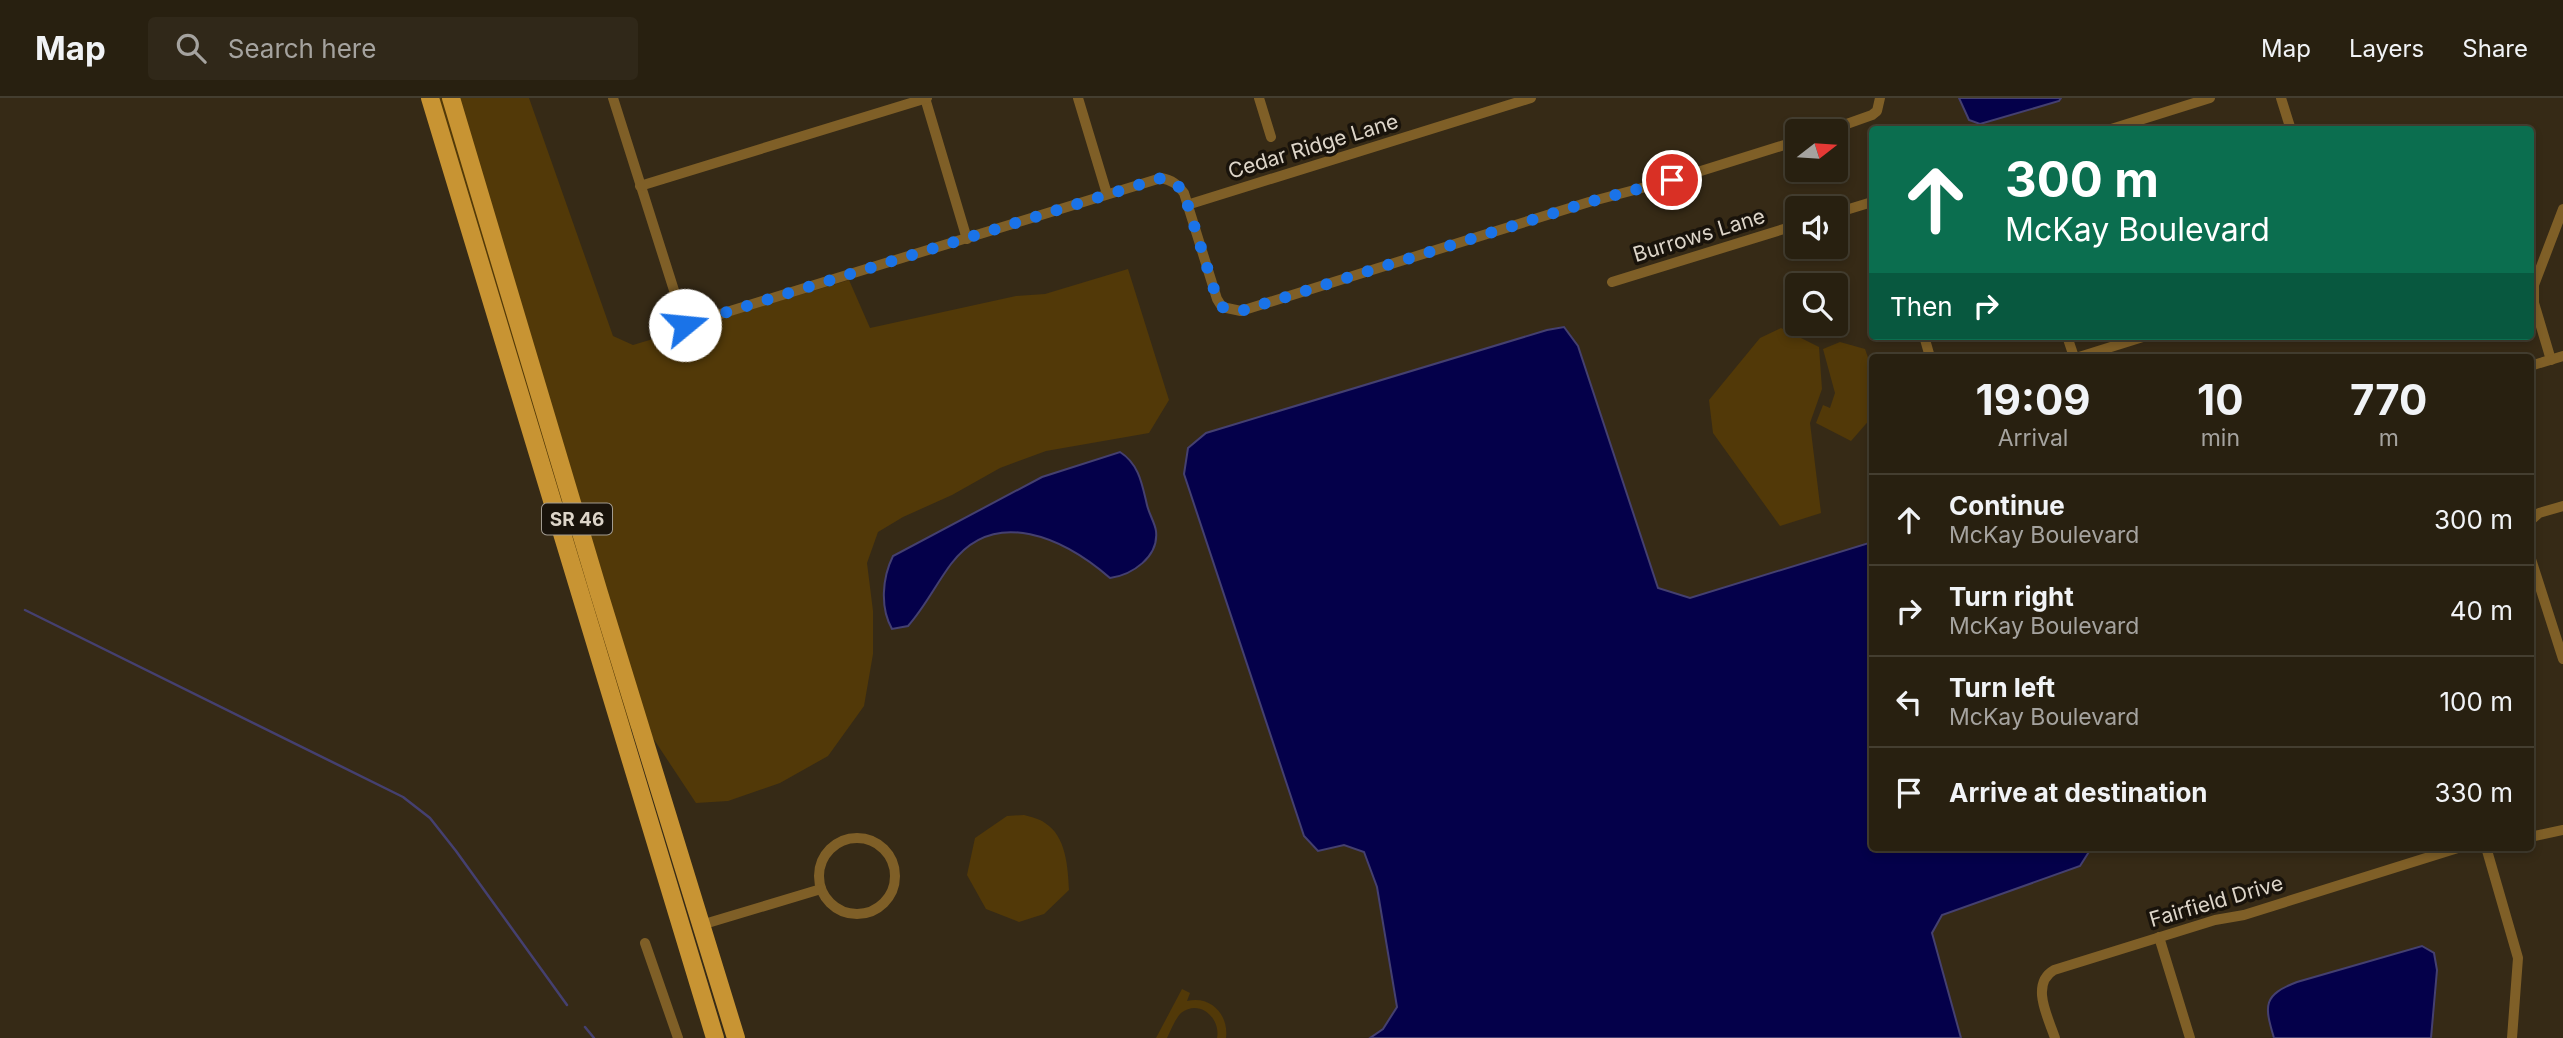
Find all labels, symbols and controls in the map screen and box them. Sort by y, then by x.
search box [148,17,638,80]
text: Map [35,28,106,68]
icon: search [172,29,210,67]
text: Search here [228,33,376,64]
text: Map [2261,34,2311,63]
text: Layers [2349,34,2424,63]
text: Share [2462,34,2528,63]
street label: Cedar Ridge Lane [1225,108,1401,184]
north arrow [1785,119,1848,182]
map controls [1785,119,1848,336]
pin [1642,150,1702,210]
text: 300 m [2005,150,2159,209]
icon: ahead [1890,154,1981,245]
icon: arrive [1653,161,1691,199]
button: sound [1785,196,1848,259]
street label: Burrows Lane [1630,203,1768,267]
text: McKay Boulevard [2005,210,2270,249]
button: search [1785,273,1848,336]
icon: right [1967,287,2005,325]
position arrow [648,288,722,362]
text: Then [1890,291,1953,322]
text: 19:09 [1976,374,2091,425]
text: 10 [2197,374,2244,425]
text: 770 [2350,374,2427,425]
text: Arrival [1998,424,2068,452]
text: min [2201,424,2240,452]
text: m [2379,424,2399,452]
text: Continue [1949,490,2065,521]
icon: ahead [1890,501,1928,539]
road number: SR 46 [542,504,612,534]
text: 300 m [2434,504,2513,535]
text: McKay Boulevard [1949,521,2139,549]
text: Turn right [1949,581,2074,612]
icon: right [1890,592,1928,630]
text: 40 m [2450,595,2513,626]
text: McKay Boulevard [1949,612,2139,640]
text: Turn left [1949,672,2055,703]
icon: left [1890,683,1928,721]
text: 100 m [2440,686,2513,717]
text: McKay Boulevard [1949,703,2139,731]
icon: arrive [1890,774,1928,812]
text: Arrive at destination [1949,777,2208,808]
text: 330 m [2434,777,2513,808]
street label: Fairfield Drive [2146,870,2286,932]

